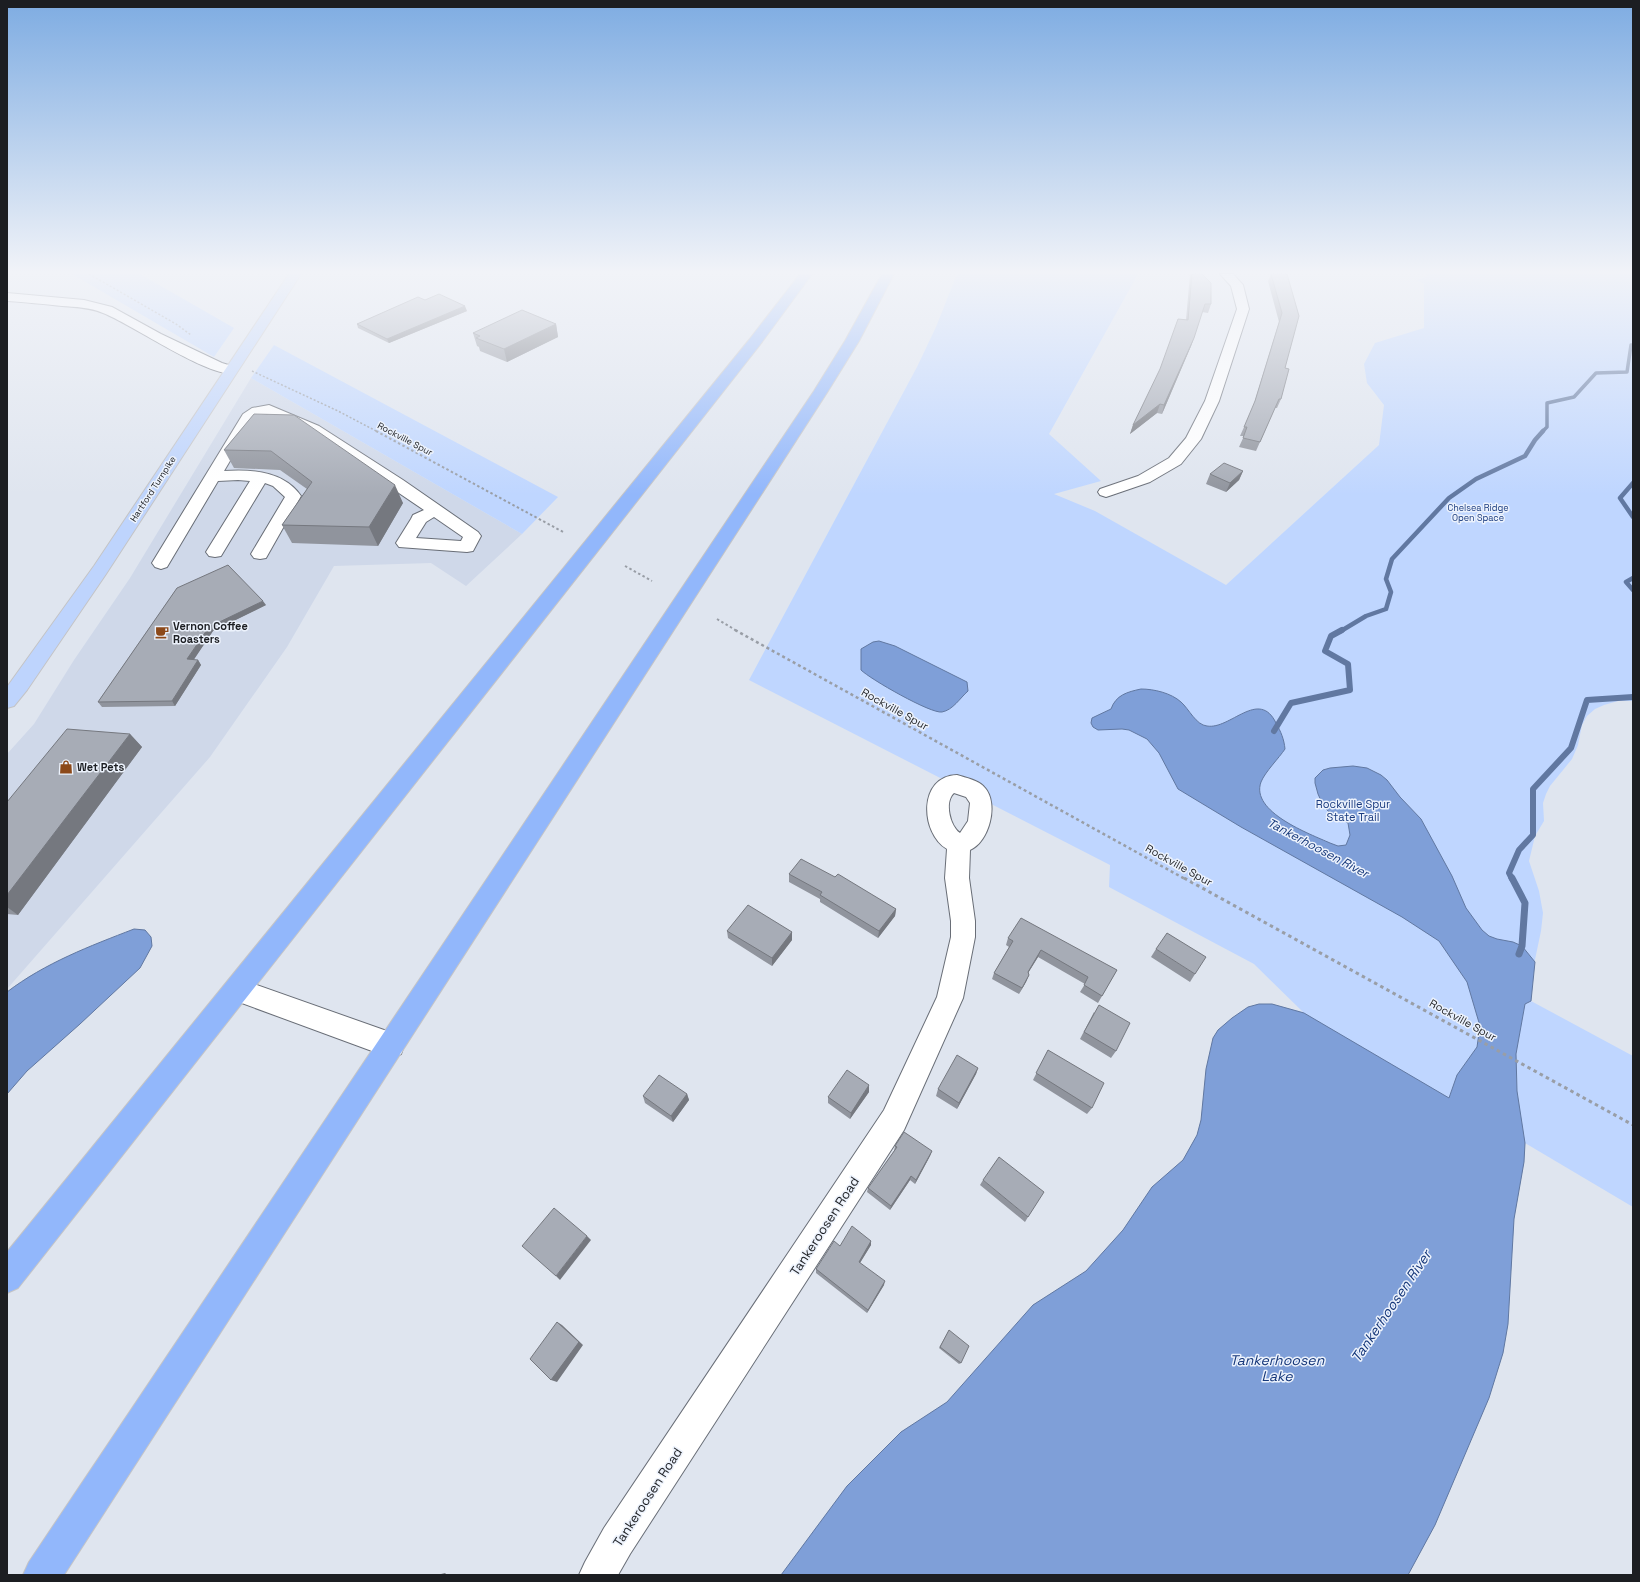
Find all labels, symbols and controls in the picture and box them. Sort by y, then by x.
street label: Rockville Spur [375,419,435,459]
street label: Hartford Turnpike [127,454,179,524]
park label: Chelsea Ridge Open Space [1447,502,1509,524]
place label: Vernon Coffee Roasters [173,619,248,646]
cafe icon: Vernon Coffee Roasters [154,624,170,640]
street label: Rockville Spur [859,685,931,733]
shop icon: Wet Pets [58,759,74,775]
place label: Wet Pets [77,760,124,774]
park label: Rockville Spur State Trail [1316,797,1390,824]
water label: Tankerhoosen River [1265,815,1373,882]
street label: Rockville Spur [1143,841,1215,889]
street label: Rockville Spur [1427,996,1499,1044]
street label: Tankeroosen Road [786,1173,863,1279]
water label: Tankerhoosen River [1347,1245,1436,1365]
water label: Tankerhoosen Lake [1230,1351,1325,1385]
street label: Tankeroosen Road [609,1444,686,1550]

